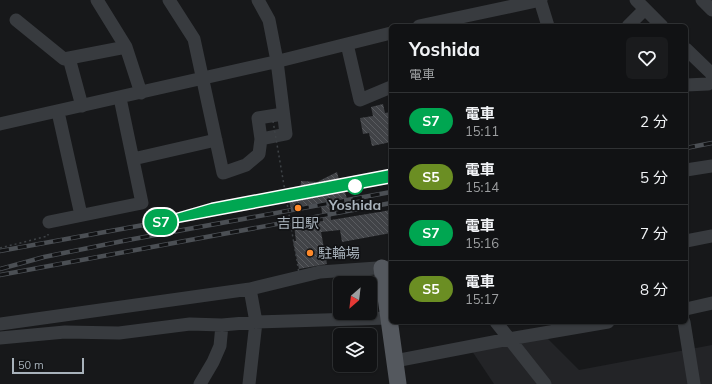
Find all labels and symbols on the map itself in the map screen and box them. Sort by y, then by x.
marker: Yoshida [346,177,364,195]
place label: Yoshida [328,196,381,214]
marker: 吉田駅 [293,203,303,213]
line badge: S7 [143,209,179,235]
place label: 吉田駅 [277,214,319,232]
place label: 駐輪場 [318,244,360,262]
marker: 駐輪場 [305,248,315,258]
north arrow [333,276,377,320]
scale bar [12,356,84,375]

